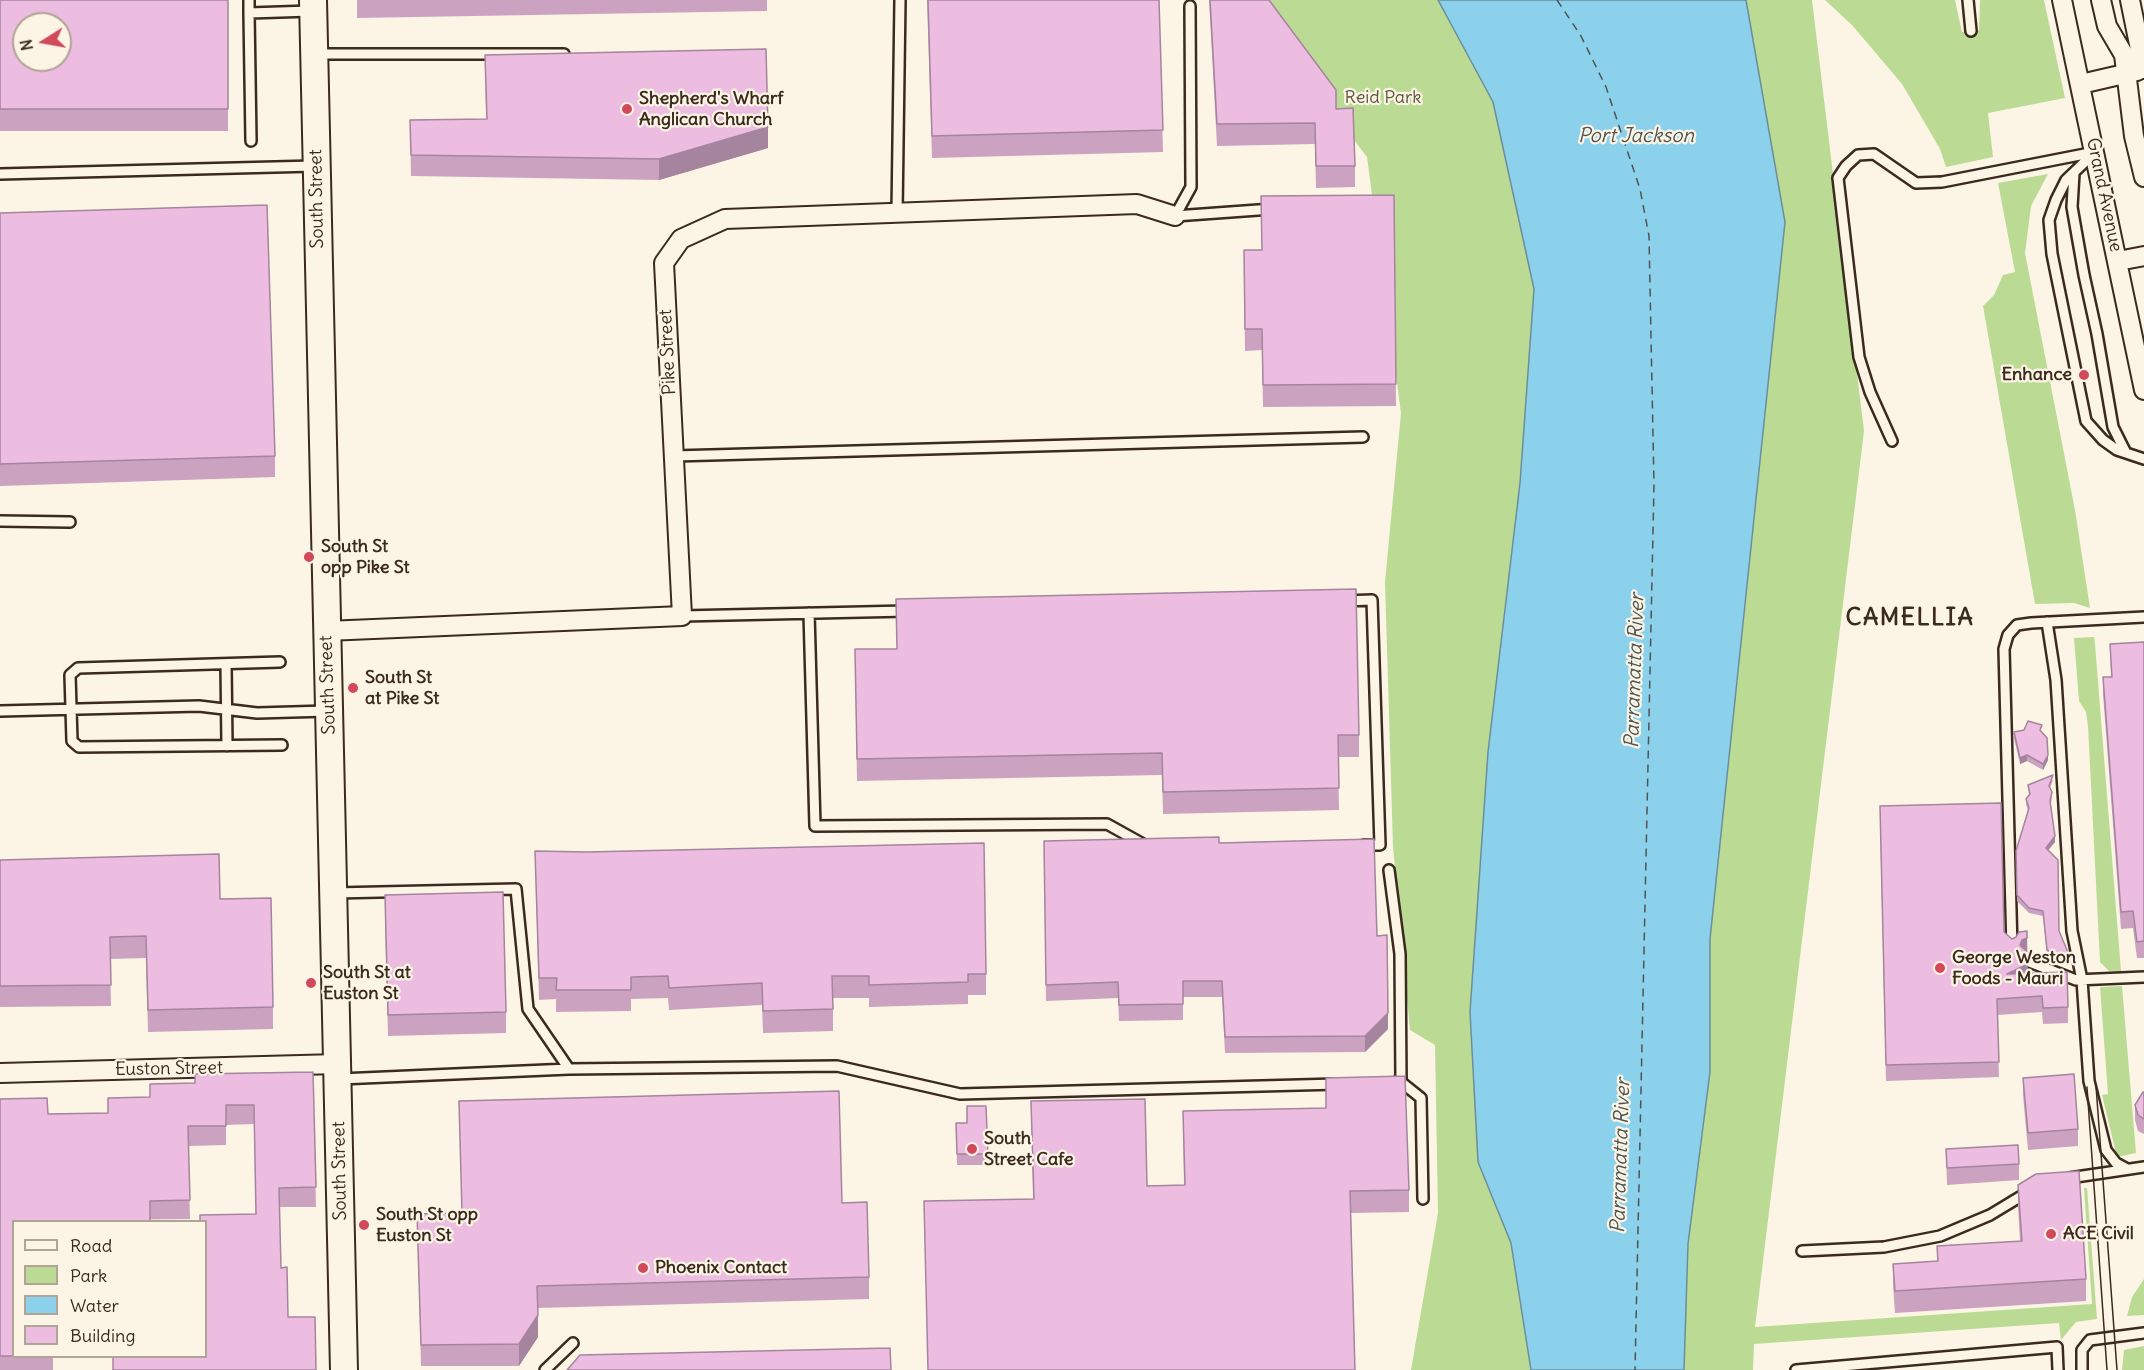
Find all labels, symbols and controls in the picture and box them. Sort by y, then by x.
north arrow [12,12,72,72]
text: N [15,38,37,52]
park label: Reid Park [1345,87,1421,109]
place label: Shepherd's Wharf Anglican Church [639,88,783,130]
marker: Shepherd's Wharf Anglican Church [620,102,634,116]
water label: Port Jackson [1578,124,1694,148]
street label: Grand Avenue [2081,136,2127,254]
street label: South Street [305,149,329,249]
street label: Pike Street [655,309,681,395]
place label: Enhance [2001,364,2072,386]
marker: Enhance [2077,368,2091,382]
place label: South St opp Pike St [321,536,410,578]
marker: South St opp Pike St [302,550,316,564]
water label: Parramatta River [1620,593,1650,749]
district label: CAMELLIA [1846,604,1974,632]
street label: South Street [315,635,341,735]
place label: South St at Pike St [365,667,439,710]
marker: South St at Pike St [346,681,360,695]
place label: George Weston Foods - Mauri [1952,947,2076,990]
marker: George Weston Foods - Mauri [1933,961,1947,975]
place label: South St at Euston St [323,962,411,1004]
marker: South St at Euston St [304,976,318,990]
street label: Euston Street [115,1057,223,1081]
water label: Parramatta River [1606,1078,1636,1234]
street label: South Street [328,1121,352,1221]
place label: South Street Cafe [984,1128,1073,1170]
marker: South Street Cafe [965,1142,979,1156]
place label: South St opp Euston St [376,1204,478,1246]
marker: South St opp Euston St [357,1218,371,1232]
legend [12,1220,207,1358]
place label: ACE Civil [2063,1223,2134,1245]
marker: ACE Civil [2044,1227,2058,1241]
text: Road [70,1234,112,1257]
place label: Phoenix Contact [655,1257,787,1279]
marker: Phoenix Contact [636,1261,650,1275]
text: Park [70,1264,107,1287]
text: Water [70,1294,119,1317]
text: Building [70,1324,135,1347]

